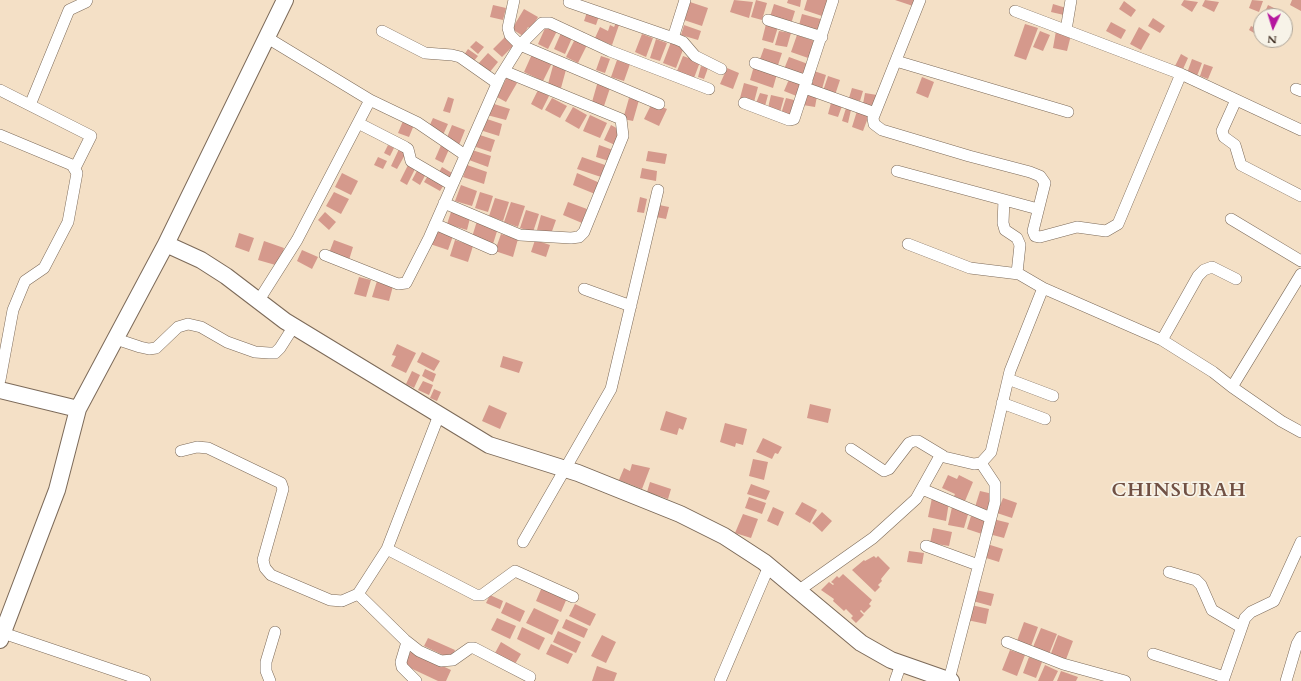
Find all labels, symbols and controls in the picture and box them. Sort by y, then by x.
north arrow [1253,8,1293,48]
text: N [1267,32,1277,47]
district label: CHINSURAH [1112,481,1246,503]

